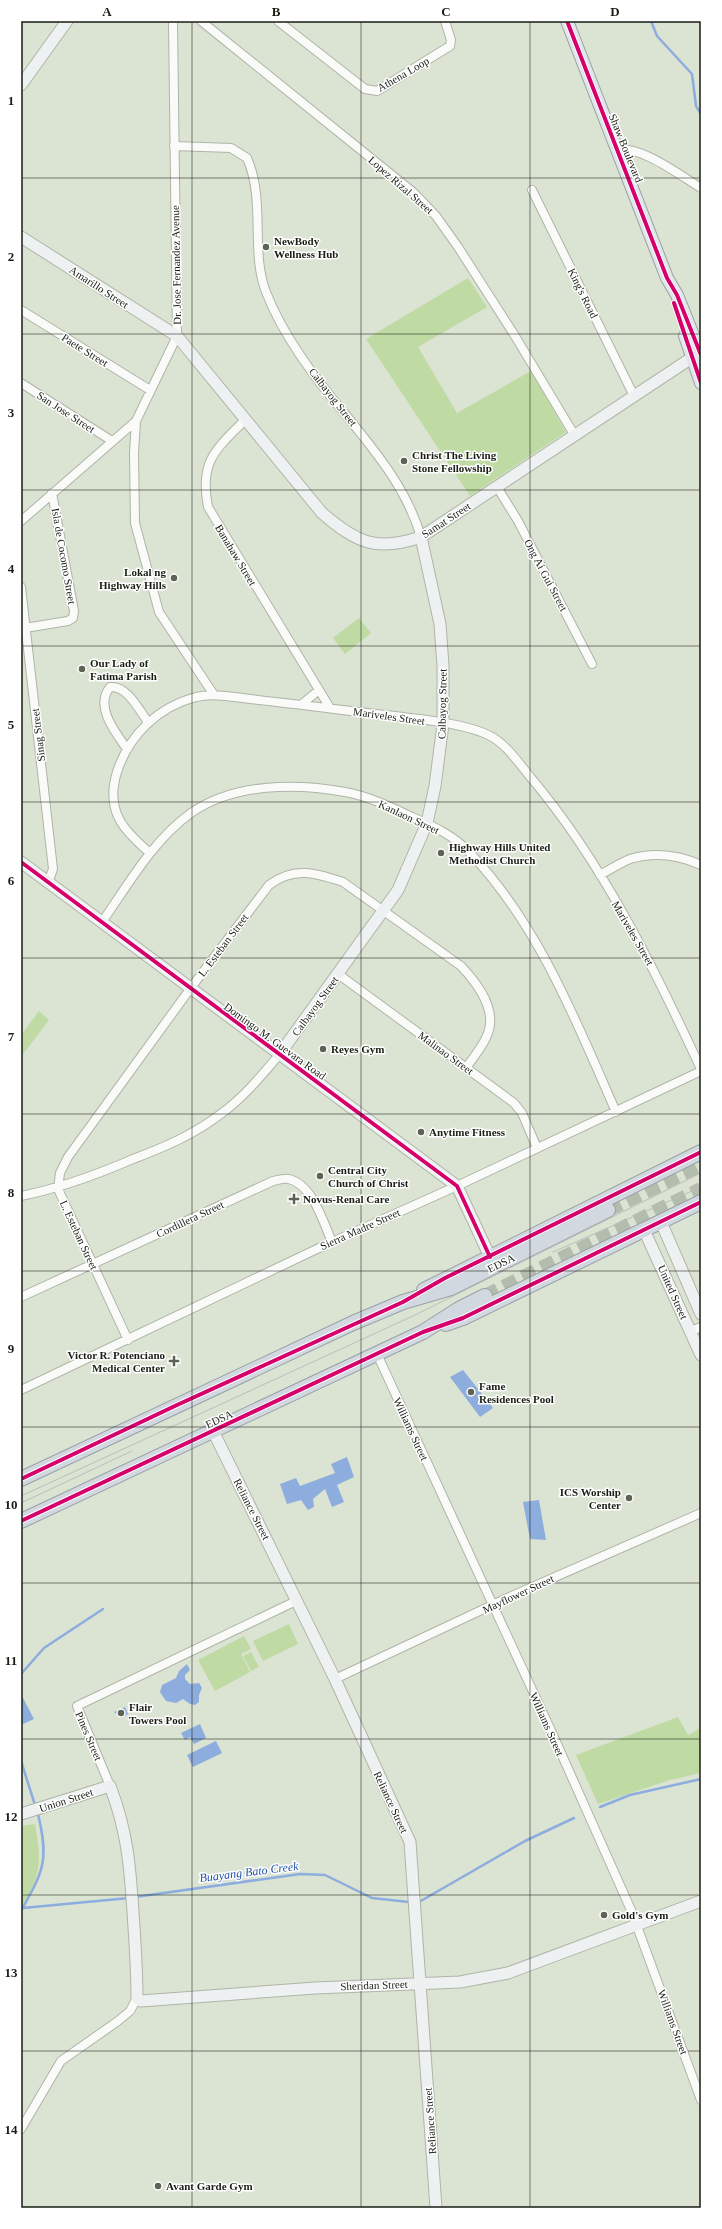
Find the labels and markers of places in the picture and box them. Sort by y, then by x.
place label: NewBody Wellness Hub [274,235,339,260]
marker: NewBody Wellness Hub [261,242,271,252]
place label: Christ The Living Stone Fellowship [412,449,497,474]
marker: Christ The Living Stone Fellowship [399,456,409,466]
place label: Lokal ng Highway Hills [99,566,167,591]
marker: Lokal ng Highway Hills [169,573,179,583]
place label: Our Lady of Fatima Parish [90,657,157,682]
marker: Our Lady of Fatima Parish [77,664,87,674]
place label: Highway Hills United Methodist Church [449,841,550,866]
marker: Highway Hills United Methodist Church [436,848,446,858]
place label: Reyes Gym [331,1043,384,1055]
marker: Reyes Gym [318,1044,328,1054]
place label: Anytime Fitness [429,1126,506,1138]
marker: Anytime Fitness [416,1127,426,1137]
place label: Central City Church of Christ [328,1164,409,1189]
marker: Central City Church of Christ [315,1171,325,1181]
marker: Novus-Renal Care [288,1193,300,1205]
place label: Novus-Renal Care [303,1193,389,1205]
place label: Victor R. Potenciano Medical Center [68,1349,166,1374]
marker: Victor R. Potenciano Medical Center [168,1355,180,1367]
place label: Fame Residences Pool [479,1380,554,1405]
marker: Fame Residences Pool [466,1387,476,1397]
place label: ICS Worship Center [560,1486,621,1511]
marker: ICS Worship Center [624,1493,634,1503]
place label: Flair Towers Pool [129,1701,186,1726]
marker: Flair Towers Pool [116,1708,126,1718]
place label: Gold's Gym [612,1909,669,1921]
marker: Gold's Gym [599,1910,609,1920]
place label: Avant Garde Gym [166,2180,253,2192]
marker: Avant Garde Gym [153,2181,163,2191]

